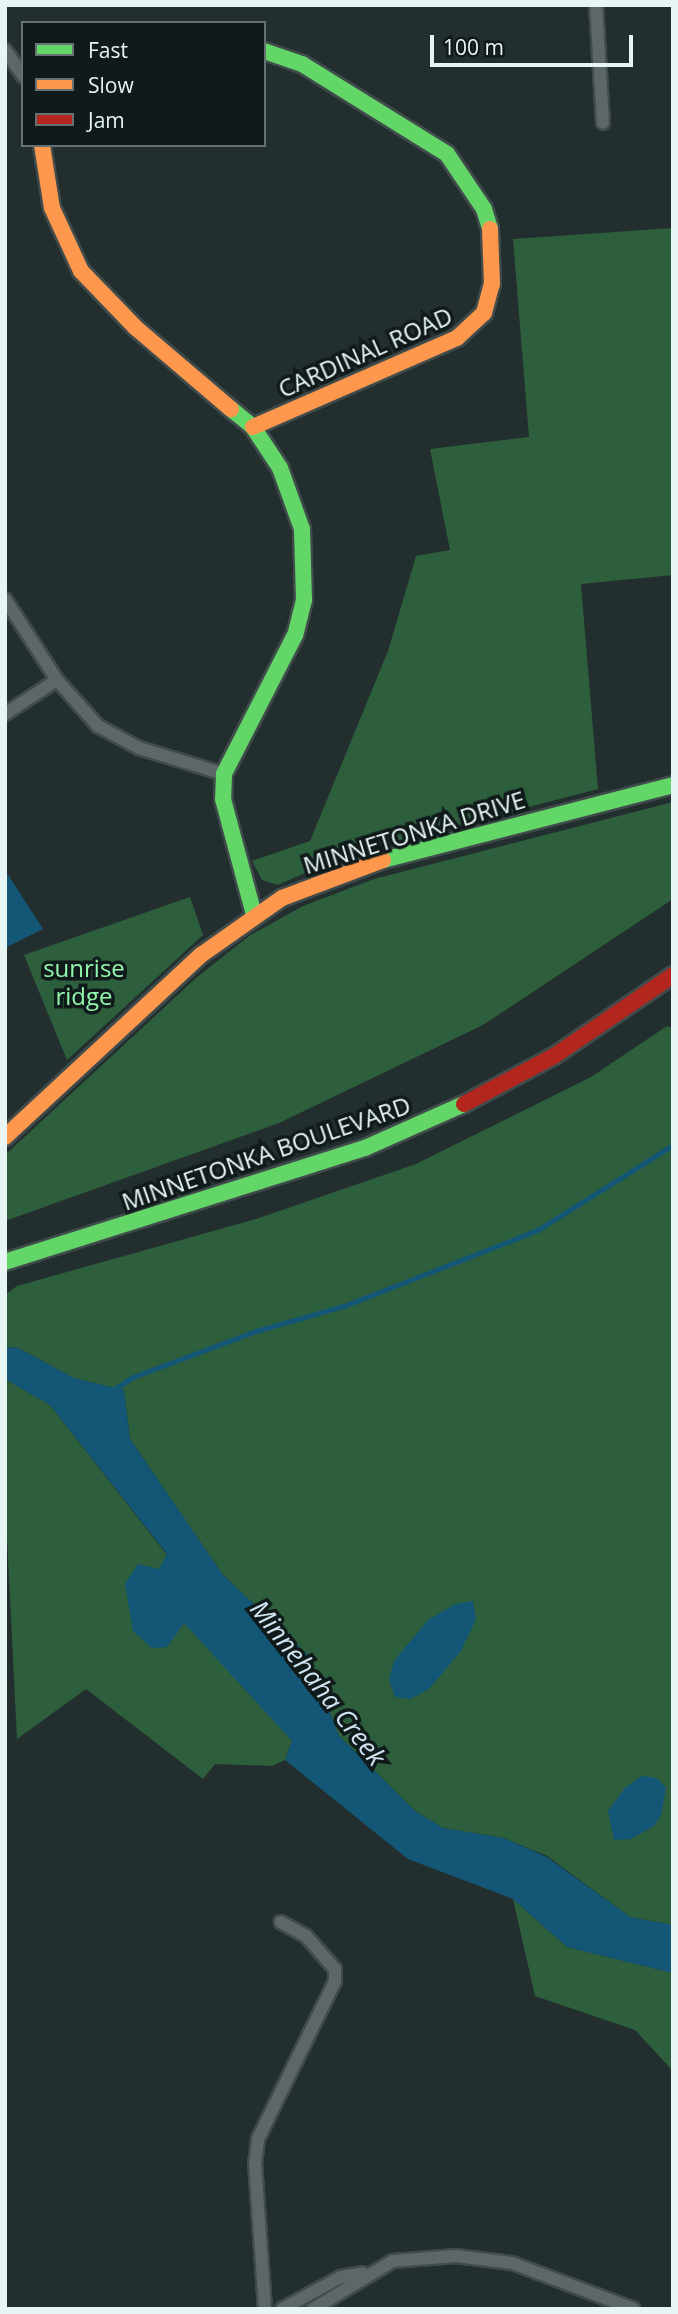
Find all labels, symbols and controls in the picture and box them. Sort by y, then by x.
legend [21,21,266,147]
scale bar [433,21,636,65]
text: 100 m [443,33,504,61]
text: Fast [88,36,128,64]
text: Slow [88,71,134,99]
text: Jam [88,106,125,134]
street label: CARDINAL ROAD [274,301,456,403]
street label: MINNETONKA DRIVE [300,785,528,879]
park label: sunrise ridge [43,954,125,1010]
street label: MINNETONKA BOULEVARD [118,1090,414,1216]
water label: Minnehaha Creek [244,1594,392,1772]

